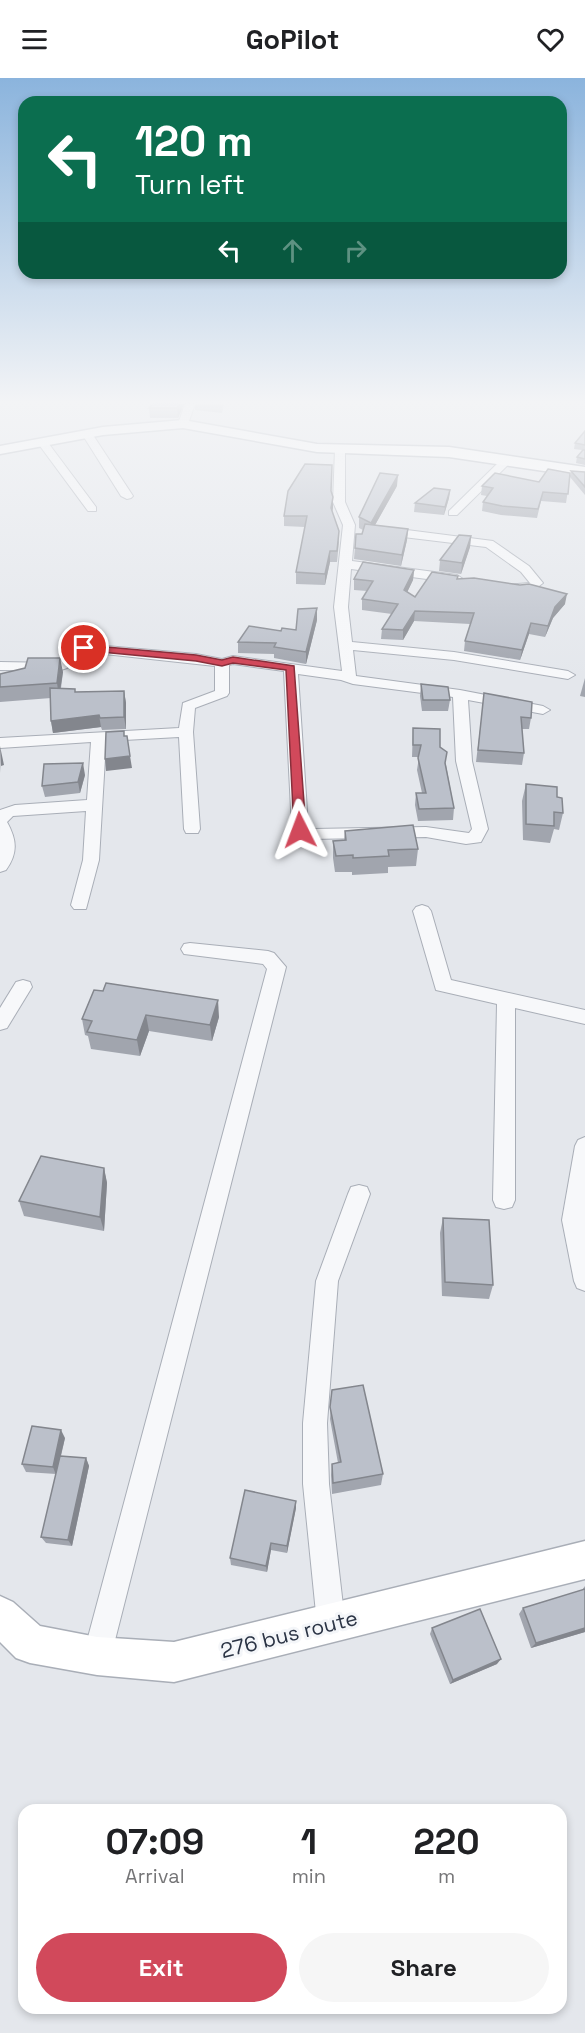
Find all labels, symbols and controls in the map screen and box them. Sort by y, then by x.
text: GoPilot [246,22,339,57]
icon: menu [18,23,51,56]
icon: heart [534,23,567,56]
text: 120 m [135,115,253,168]
icon: left [36,120,114,198]
text: Turn left [135,167,245,202]
icon: left [213,234,246,267]
icon: ahead [276,234,309,267]
icon: right [339,234,372,267]
pin [58,622,109,673]
icon: arrive [67,631,100,664]
position arrow [268,798,332,862]
street label: 276 bus route [218,1604,360,1664]
text: 07:09 [105,1819,204,1865]
text: 1 [301,1819,317,1865]
text: 220 [413,1819,480,1865]
text: Arrival [125,1863,185,1889]
text: min [292,1863,326,1889]
text: m [438,1863,455,1889]
button: Exit [36,1933,287,2002]
button: Share [299,1933,549,2002]

